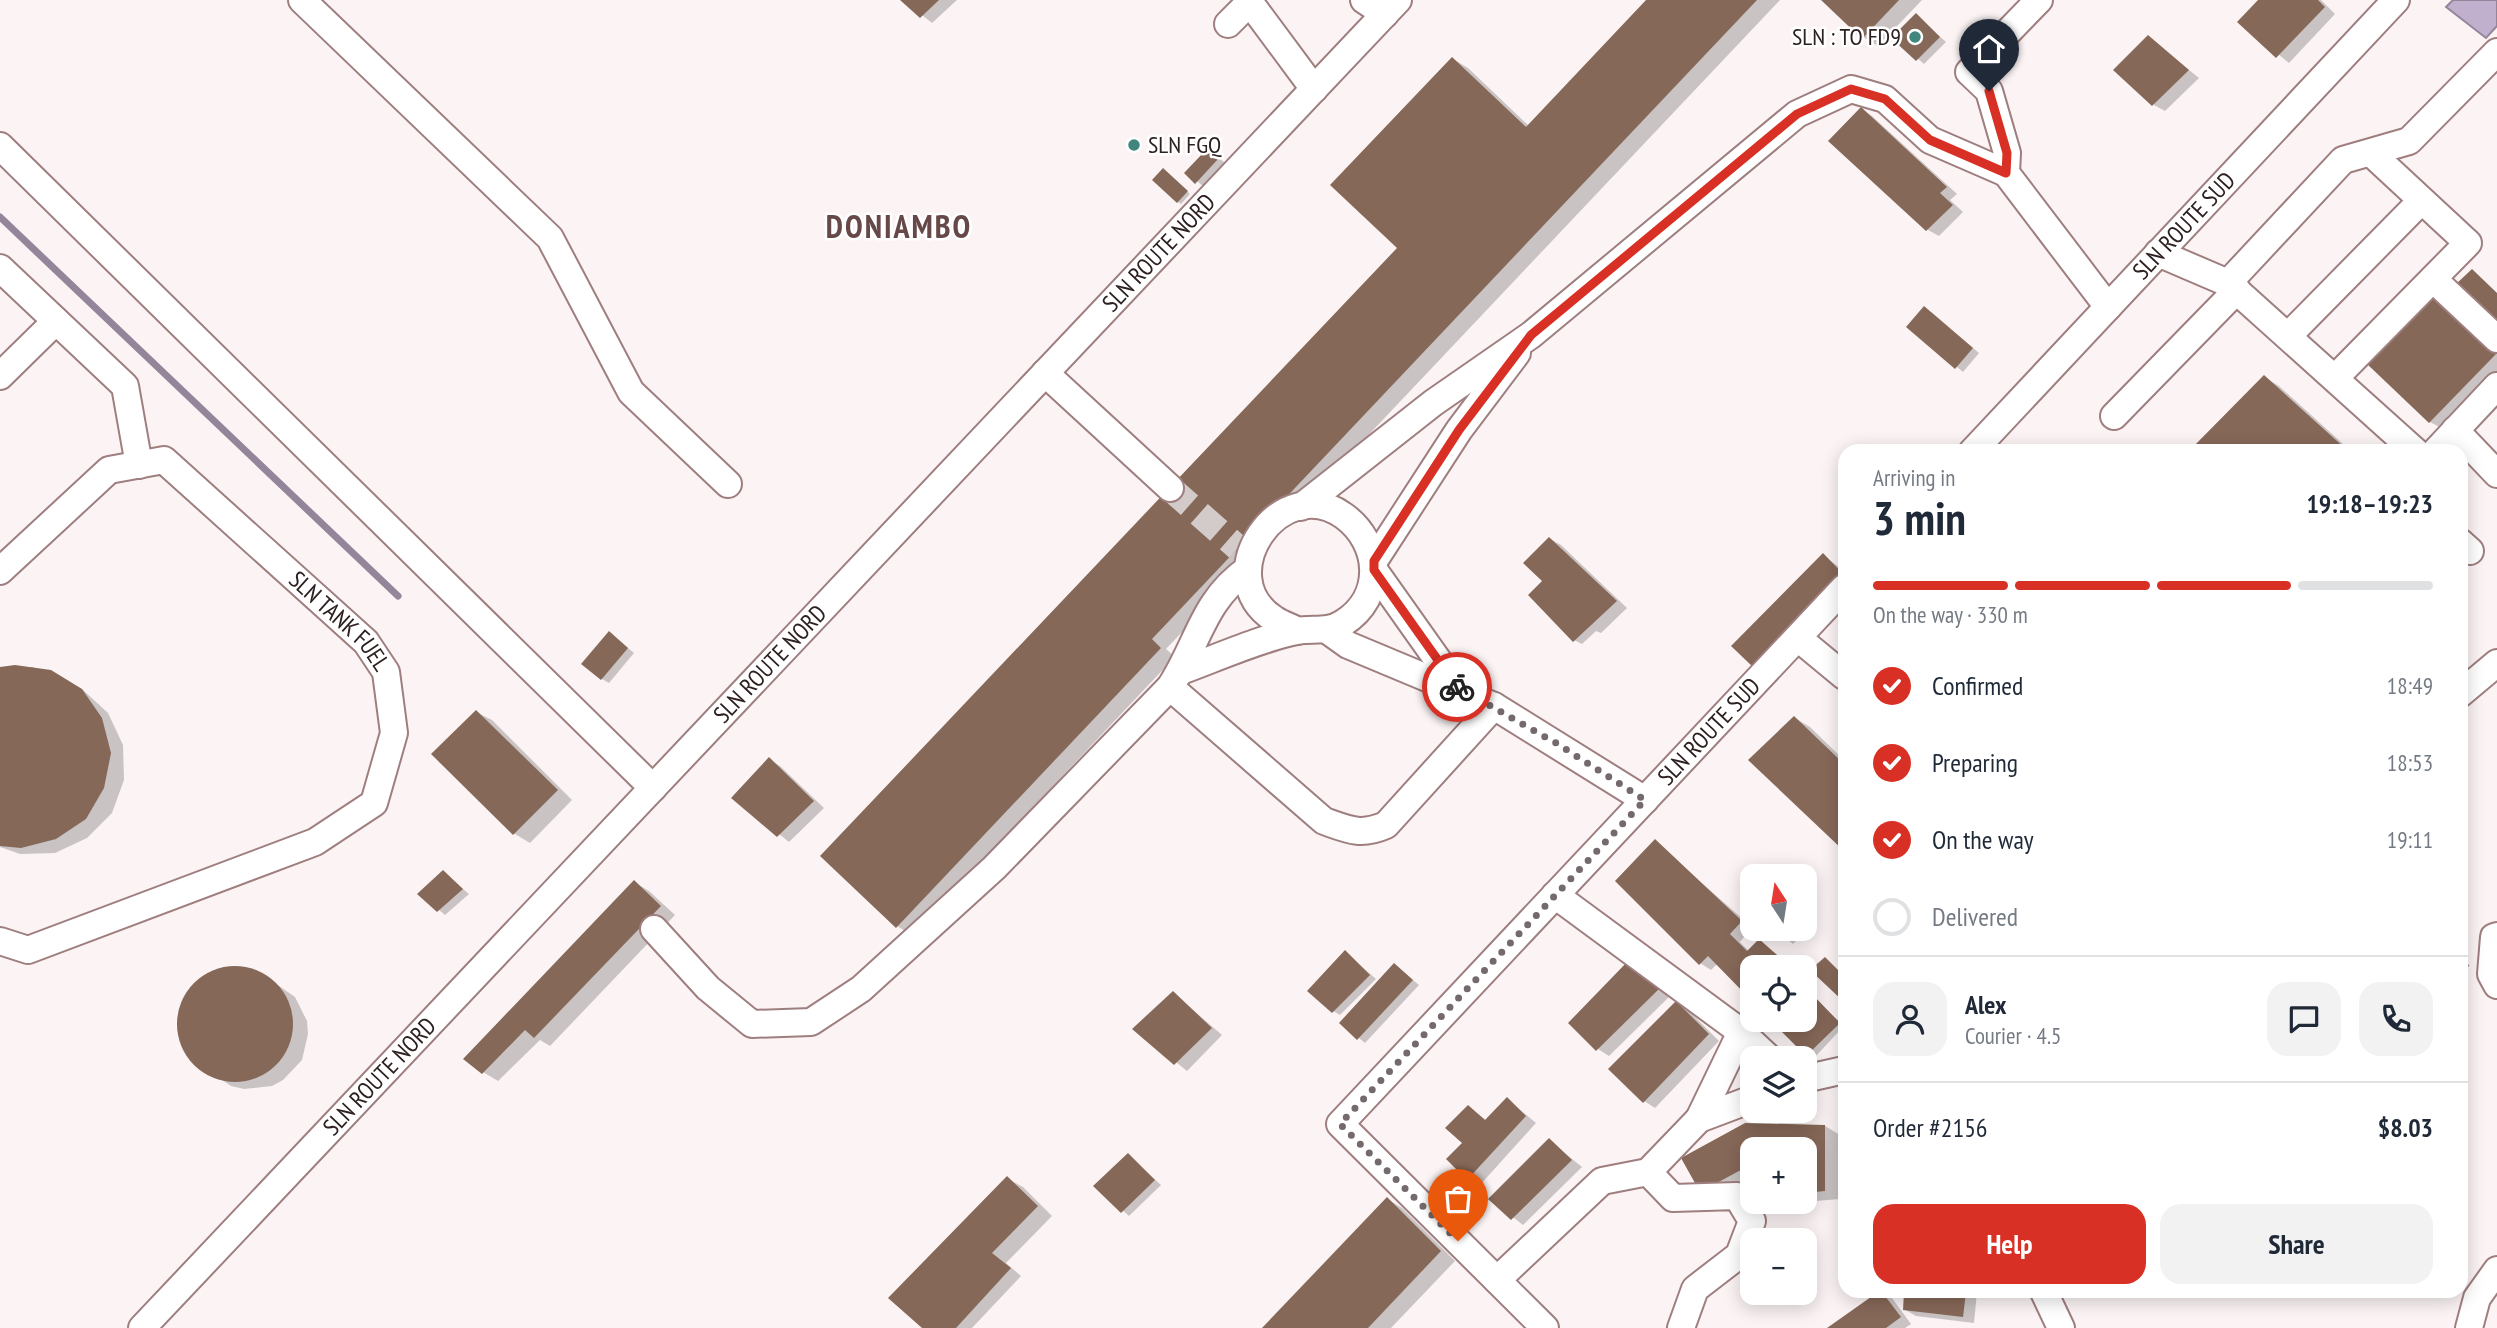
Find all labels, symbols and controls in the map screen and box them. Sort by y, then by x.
pin [1959,19,2019,91]
place label: SLN : TO FD9 [1792,21,1901,52]
marker: SLN : TO FD9 [1907,29,1923,45]
icon: home [1970,30,2008,68]
place label: SLN FGQ [1148,129,1222,160]
marker: SLN FGQ [1126,137,1142,153]
street label: SLN ROUTE SUD [2126,165,2242,286]
street label: SLN ROUTE NORD [1095,187,1222,318]
district label: DONIAMBO [826,205,972,247]
text: Arriving in [1873,463,1955,492]
text: 19:18–19:23 [2306,487,2433,520]
text: 3 min [1873,488,1966,548]
street label: SLN TANK FUEL [283,564,397,677]
street label: SLN ROUTE NORD [706,598,833,729]
text: On the way · 330 m [1873,600,2028,629]
courier [1422,652,1492,722]
icon: check [1873,667,1911,705]
icon: bike [1438,668,1476,706]
text: Confirmed [1932,669,2023,702]
street label: SLN ROUTE SUD [1651,671,1767,791]
text: 18:49 [2387,671,2433,700]
icon: check [1873,744,1911,782]
text: Preparing [1932,746,2018,779]
text: 18:53 [2387,748,2433,777]
icon: check [1873,821,1911,859]
text: On the way [1932,823,2034,856]
text: 19:11 [2387,825,2433,854]
north arrow [1740,864,1816,942]
map controls [1740,864,1817,1305]
text: Delivered [1932,900,2018,933]
button: locate [1740,955,1817,1032]
button: person [1873,982,1947,1056]
button: chat [2267,982,2341,1056]
button: phone [2359,982,2433,1056]
text: Alex [1965,988,2006,1021]
street label: SLN ROUTE NORD [316,1011,443,1142]
text: Courier · 4.5 [1965,1021,2061,1050]
button: layers [1740,1046,1817,1123]
text: Order #2156 [1873,1111,1988,1144]
text: $8.03 [2378,1111,2433,1144]
button: + [1740,1137,1817,1214]
pin [1428,1169,1488,1241]
icon: bag [1439,1180,1477,1218]
button: Help [1873,1204,2146,1284]
button: Share [2160,1204,2433,1284]
button: − [1740,1228,1817,1305]

